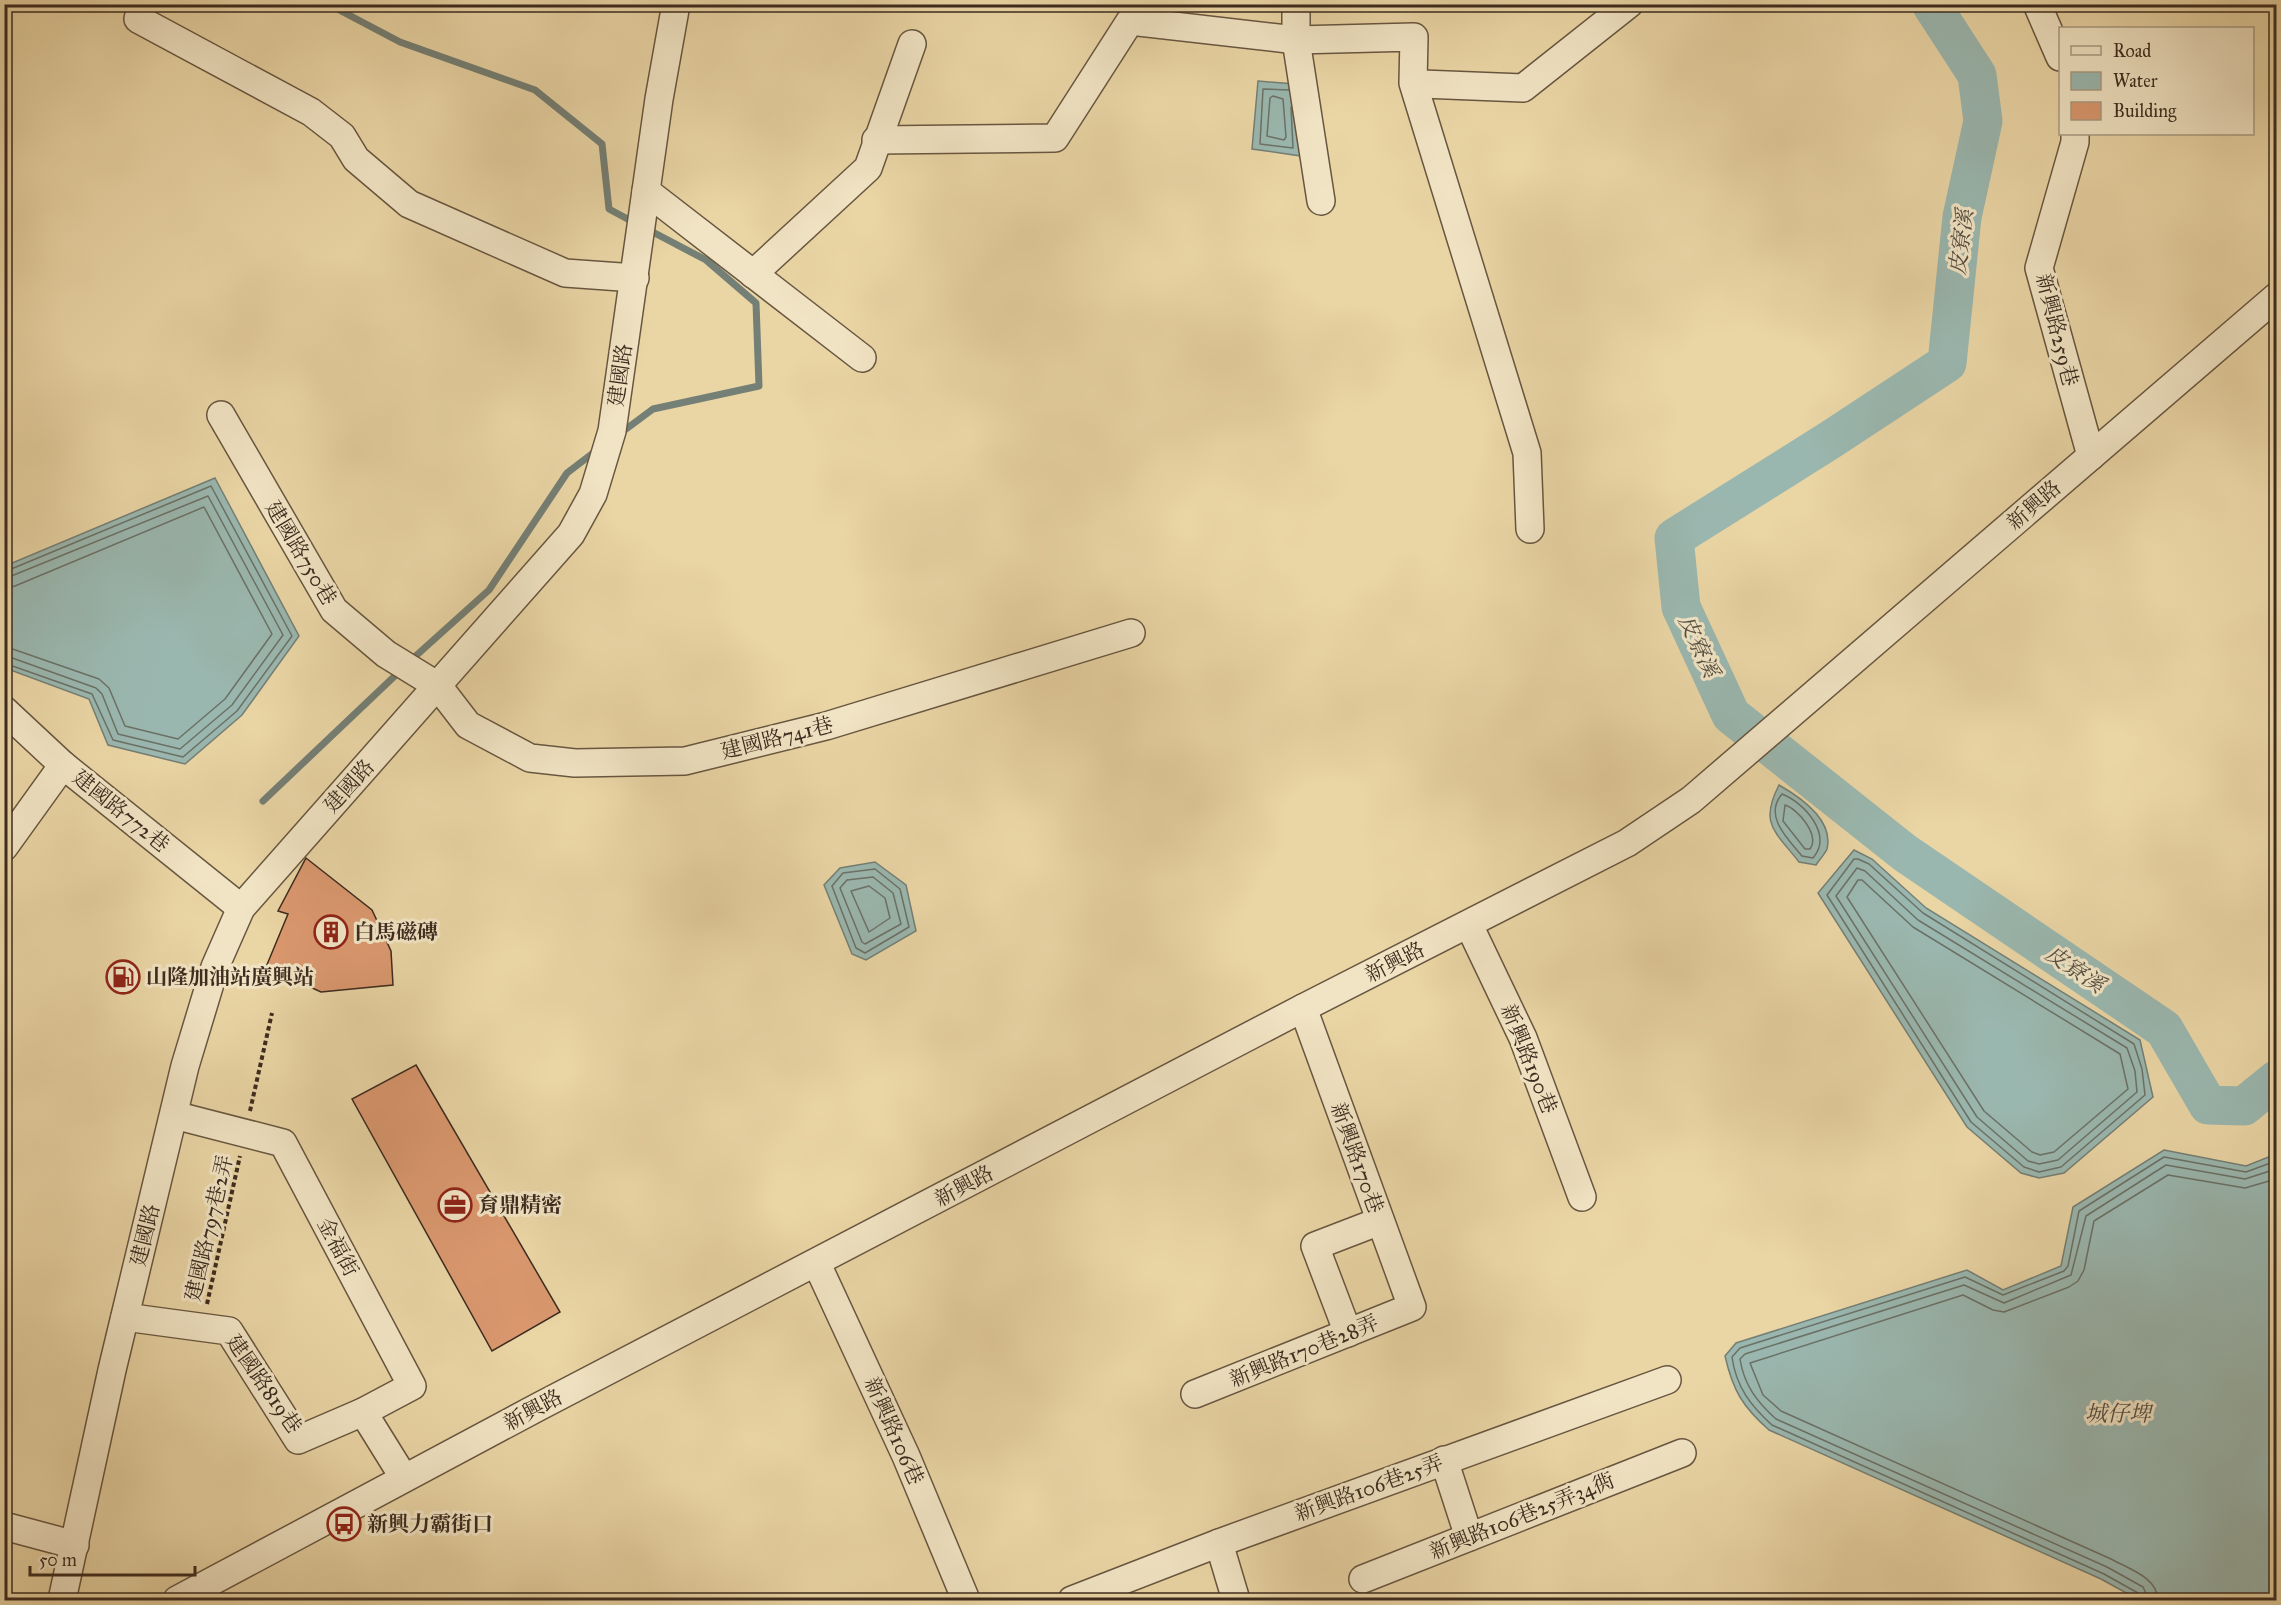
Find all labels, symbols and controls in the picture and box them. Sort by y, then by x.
legend [2059,27,2254,135]
text: Road [2113,40,2151,62]
text: Water [2113,70,2158,92]
text: Building [2113,100,2177,123]
water label: 皮寮溪 [1944,206,1979,276]
street label: 新興路259巷 [2030,271,2084,389]
street label: 建國路 [603,342,637,408]
street label: 新興路 [2002,475,2066,535]
street label: 建國路750巷 [260,496,342,610]
water label: 皮寮溪 [1673,610,1726,683]
street label: 建國路741巷 [718,712,836,764]
street label: 建國路 [318,754,380,818]
street label: 建國路772巷 [67,764,175,858]
building icon: 白馬磁磚 [313,914,349,950]
place label: 白馬磁磚 [354,919,438,945]
street label: 新興路 [1361,936,1429,988]
water label: 皮寮溪 [2040,939,2112,1000]
fuel station icon: 山隆加油站廣興站 [105,959,141,995]
place label: 山隆加油站廣興站 [146,964,314,990]
street label: 新興路190巷 [1495,1001,1563,1117]
street label: 新興路170巷 [1325,1099,1389,1217]
street label: 建國路797巷2弄 [180,1152,238,1304]
street label: 新興路 [930,1160,998,1212]
office icon: 育鼎精密 [437,1187,473,1223]
place label: 育鼎精密 [478,1192,562,1218]
street label: 建國路 [125,1201,165,1269]
street label: 金福街 [312,1213,364,1281]
street label: 新興路170巷28弄 [1226,1309,1382,1393]
street label: 建國路819巷 [220,1330,308,1438]
street label: 新興路106巷 [859,1373,929,1489]
street label: 新興路 [499,1384,567,1436]
water label: 城仔埤 [2085,1400,2154,1427]
street label: 新興路106巷25弄 [1291,1449,1447,1527]
street label: 新興路106巷25弄34衖 [1426,1467,1618,1565]
bus stop icon: 新興力霸街口 [326,1506,362,1542]
place label: 新興力霸街口 [367,1511,493,1537]
scale bar [30,1539,195,1577]
text: 50 m [39,1549,77,1571]

